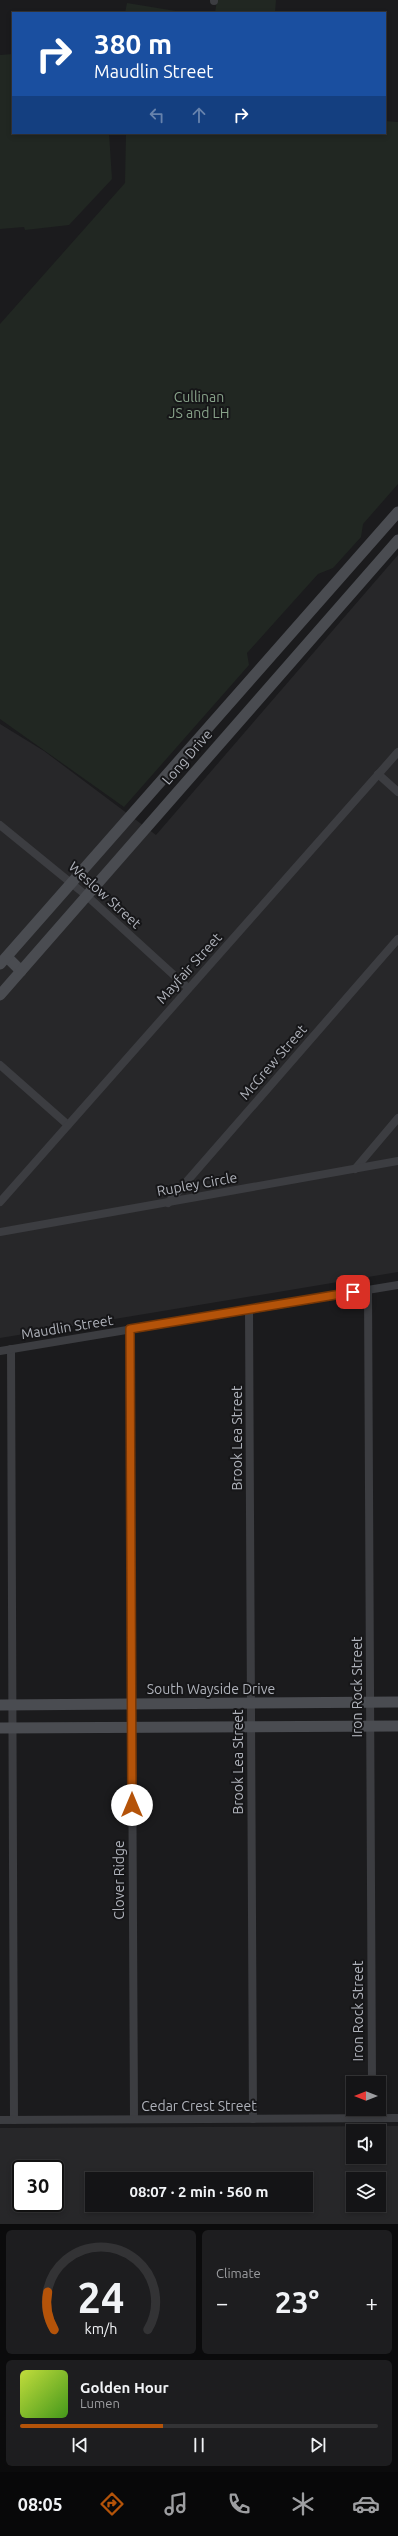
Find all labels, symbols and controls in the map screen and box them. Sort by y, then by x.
icon: right [28,28,80,80]
text: 380 m [94,28,172,59]
text: Maudlin Street [94,61,213,81]
icon: left [146,104,168,126]
icon: ahead [188,104,210,126]
icon: right [230,104,252,126]
park label: Cullinan JS and LH [169,389,229,421]
street label: Long Drive [159,726,215,788]
street label: Weslow Street [66,858,145,932]
street label: Mayfair Street [153,929,225,1007]
street label: McGrew Street [236,1021,310,1103]
street label: Rupley Circle [156,1169,238,1199]
pin [336,1275,370,1309]
icon: arrive [342,1281,364,1303]
street label: Maudlin Street [20,1312,115,1342]
street label: Brook Lea Street [229,1385,245,1491]
street label: Iron Rock Street [349,1636,365,1738]
street label: South Wayside Drive [147,1681,275,1697]
street label: Brook Lea Street [230,1709,246,1815]
position arrow [111,1784,153,1826]
street label: Clover Ridge [111,1840,127,1920]
street label: Iron Rock Street [350,1960,366,2062]
north arrow [346,2076,386,2116]
map controls [346,2076,386,2212]
street label: Cedar Crest Street [141,2098,257,2114]
button: sound [346,2124,386,2164]
speed limit sign: 30 [12,2160,64,2212]
button: layers [346,2172,386,2212]
text: 08:07 · 2 min · 560 m [130,2183,268,2200]
text: Climate [216,2266,261,2280]
text: 24 [78,2274,124,2321]
text: 23° [275,2285,319,2319]
text: − [216,2290,228,2315]
text: + [366,2290,378,2315]
text: km/h [85,2321,117,2337]
text: Golden Hour [80,2379,169,2396]
text: Lumen [80,2396,120,2410]
icon: previous [69,2434,91,2456]
icon: pause [188,2434,210,2456]
icon: next [307,2434,329,2456]
icon: directions [98,2490,126,2518]
icon: music [162,2490,190,2518]
icon: phone [225,2490,253,2518]
icon: climate [289,2490,317,2518]
icon: car [352,2490,380,2518]
text: 08:05 [18,2494,63,2514]

